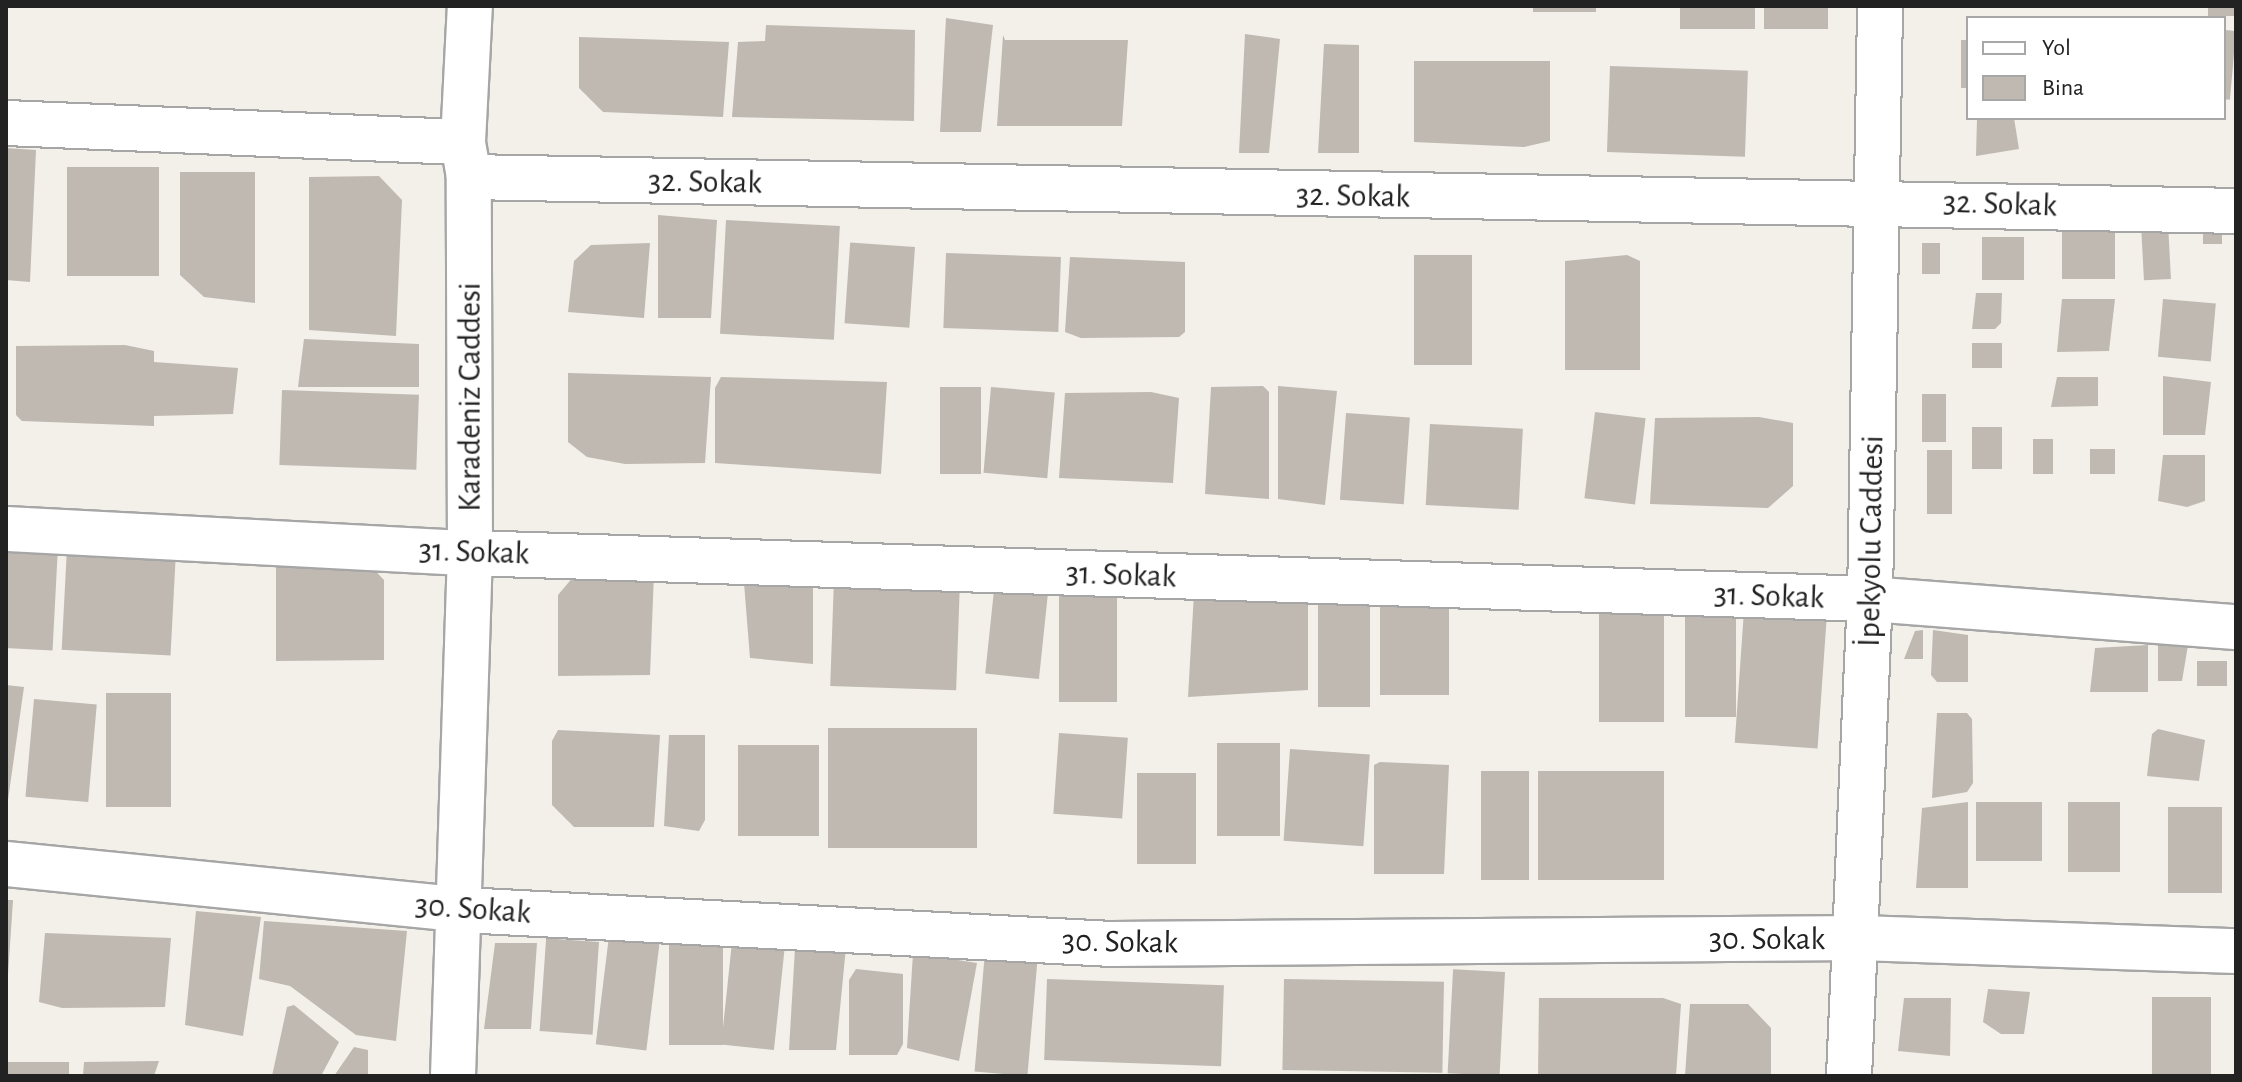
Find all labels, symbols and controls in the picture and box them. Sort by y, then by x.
legend [1966,16,2226,120]
text: Yol [2042,36,2071,60]
text: Bina [2042,76,2084,100]
street label: 32. Sokak [648,162,762,202]
street label: 32. Sokak [1296,176,1410,216]
street label: 32. Sokak [1942,183,2058,225]
street label: Karadeniz Caddesi [451,282,489,512]
street label: İpekyolu Caddesi [1850,435,1892,647]
street label: 31. Sokak [418,531,530,573]
street label: 31. Sokak [1065,554,1177,596]
street label: 31. Sokak [1713,575,1825,617]
street label: 30. Sokak [414,886,532,932]
street label: 30. Sokak [1709,920,1825,958]
street label: 30. Sokak [1062,922,1178,962]

